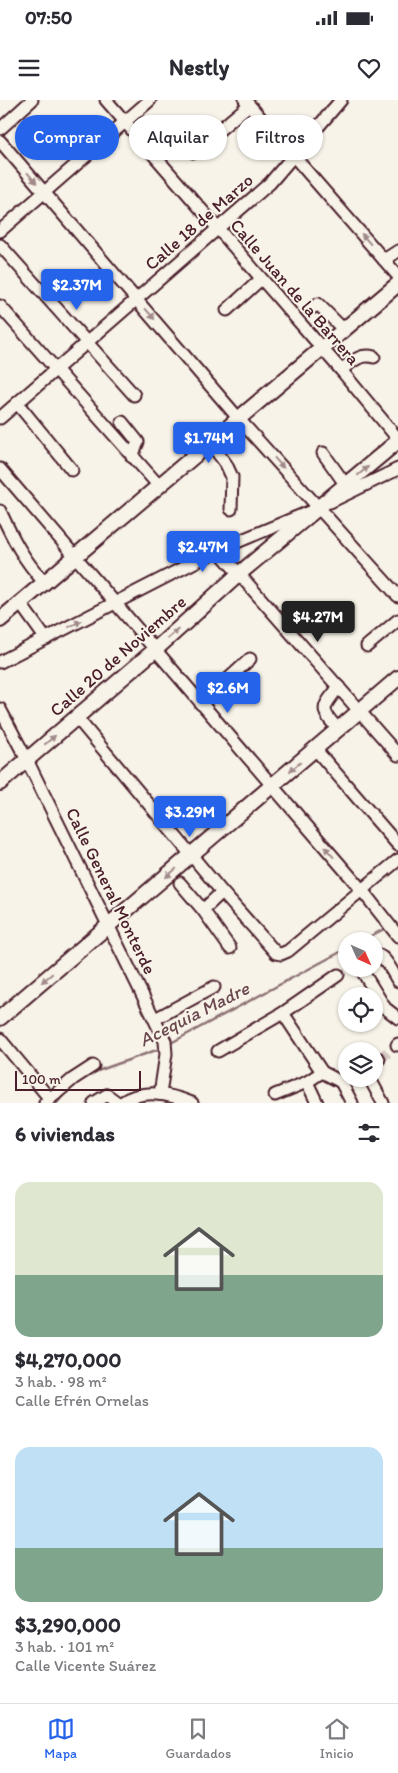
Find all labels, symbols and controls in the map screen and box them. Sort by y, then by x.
text: 07:50 [25,6,72,29]
icon: menu [15,54,43,82]
text: Nestly [169,54,229,81]
icon: heart [355,54,383,82]
chip: Comprar [15,115,119,160]
chip: Alquilar [129,115,227,160]
chip: Filtros [237,115,323,160]
street label: Calle 18 de Marzo [140,169,258,275]
one-way arrow [27,171,38,184]
street label: Calle Juan de la Barrera [225,214,365,370]
one-way arrow [361,233,372,245]
pin: $2.37M [36,268,118,311]
text: $2.37M [52,275,102,294]
one-way arrow [144,308,155,321]
pin: $1.74M [168,422,250,464]
text: $1.74M [184,428,234,447]
one-way arrow [273,457,285,469]
one-way arrow [356,465,368,477]
pin: $2.47M [162,530,244,573]
text: $2.47M [178,537,228,556]
street label: Calle 20 de Noviembre [45,591,191,721]
pin: $4.27M [277,600,359,643]
text: $4.27M [293,607,343,626]
one-way arrow [68,620,82,628]
one-way arrow [166,628,179,639]
pin: $2.6M [193,672,263,714]
text: $2.6M [207,678,249,697]
one-way arrow [44,735,56,746]
one-way arrow [289,762,302,773]
pin: $3.29M [149,796,231,838]
text: $3.29M [165,802,215,821]
street label: Calle General Monterde [61,804,161,978]
one-way arrow [323,847,335,859]
one-way arrow [165,867,178,878]
north arrow [338,932,382,978]
map controls [338,932,383,1087]
one-way arrow [41,972,54,983]
water label: Acequia Madre [135,976,254,1052]
button: locate [338,987,383,1032]
button: layers [338,1042,383,1087]
scale bar [15,1068,141,1091]
text: 100 m [22,1071,61,1088]
icon: filters [355,1119,383,1147]
text: 6 viviendas [15,1121,115,1146]
icon: home [154,1214,244,1304]
text: $4,270,000 [15,1347,121,1372]
text: 3 hab. · 98 m² [15,1372,107,1391]
text: Calle Efrén Ornelas [15,1391,149,1410]
icon: home [154,1479,244,1569]
text: $3,290,000 [15,1612,121,1637]
text: 3 hab. · 101 m² [15,1637,114,1656]
text: Calle Vicente Suárez [15,1656,156,1675]
tab: Mapa [44,1715,77,1762]
tab: Guardados [166,1715,231,1762]
tab: Inicio [320,1715,354,1762]

